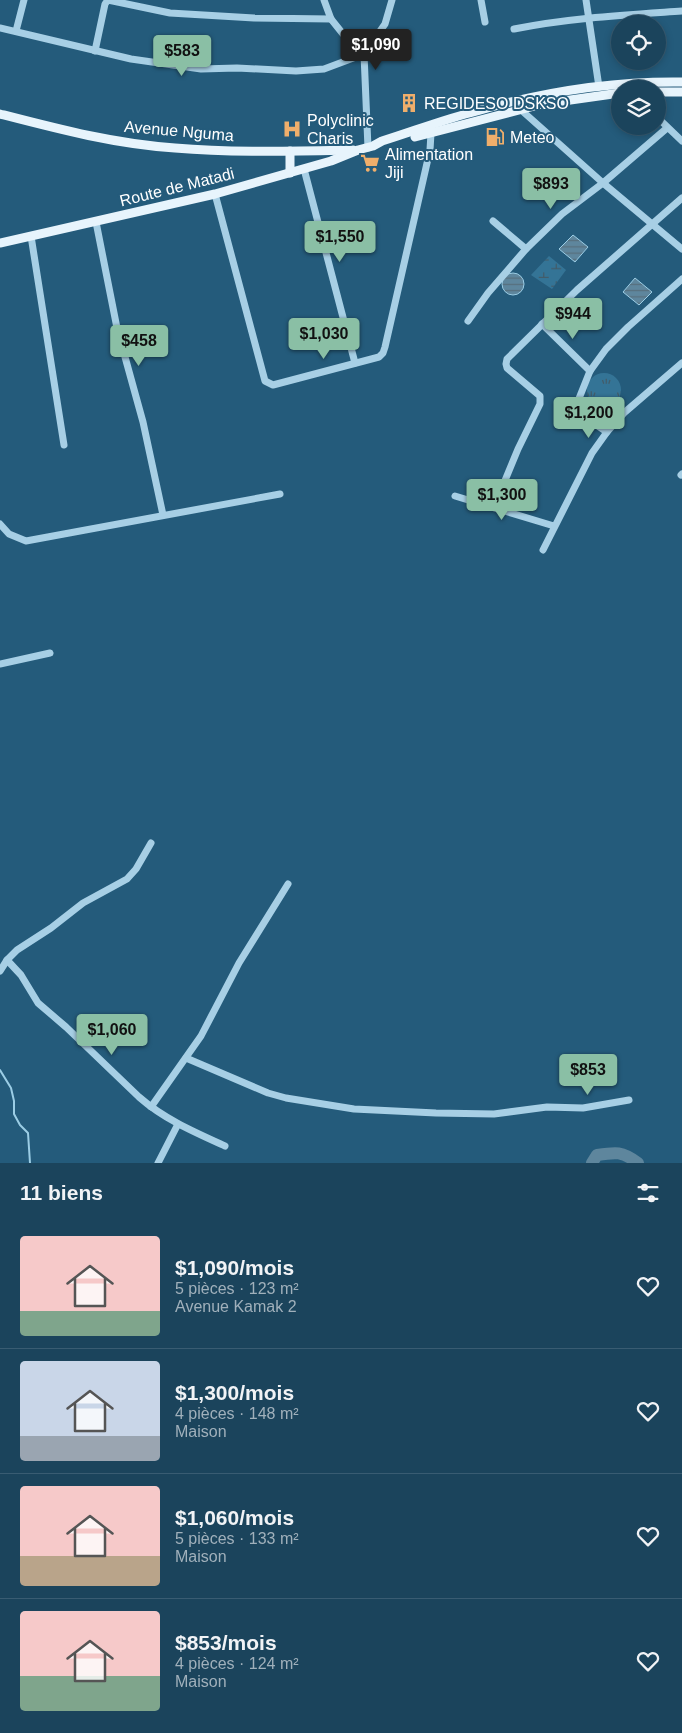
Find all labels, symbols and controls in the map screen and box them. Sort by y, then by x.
map controls [611,15,666,135]
button: locate [611,15,666,70]
pin: $1,090 [335,28,417,71]
pin: $583 [152,34,212,77]
text: $1,090 [352,36,400,53]
text: $583 [164,42,200,59]
button: layers [611,80,666,135]
building icon: REGIDESO DSKSO [398,92,420,114]
place label: REGIDESO DSKSO [424,95,569,112]
place label: Polyclinic Charis [307,112,374,147]
street label: Avenue Nguma [123,118,235,144]
hospital icon: Polyclinic Charis [281,118,303,140]
fuel station icon: Meteo [484,126,506,148]
place label: Meteo [510,129,555,146]
place label: Alimentation Jiji [385,146,473,181]
supermarket icon: Alimentation Jiji [359,152,381,174]
street label: Route de Matadi [118,165,236,209]
pin: $893 [521,168,581,210]
text: $893 [533,175,569,192]
pin: $1,550 [299,220,381,263]
text: $1,550 [316,228,364,245]
pin: $944 [543,298,603,340]
text: $944 [555,305,591,322]
pin: $1,030 [283,318,365,360]
pin: $458 [109,324,169,367]
text: $1,030 [300,325,348,342]
text: $458 [121,332,157,349]
pin: $1,200 [548,396,630,439]
text: $1,200 [565,404,613,421]
pin: $1,300 [461,478,543,521]
text: $1,300 [478,486,526,503]
pin: $1,060 [71,1014,153,1056]
text: $1,060 [88,1021,136,1038]
pin: $853 [558,1054,618,1096]
text: $853 [570,1061,606,1078]
icon: filters [634,1179,662,1207]
text: 11 biens [20,1181,103,1204]
icon: home [60,1256,120,1316]
text: $1,090/mois [175,1256,294,1279]
icon: heart [634,1272,662,1300]
text: 5 pièces · 123 m² [175,1280,299,1297]
text: Avenue Kamak 2 [175,1298,297,1315]
icon: home [60,1381,120,1441]
text: $1,300/mois [175,1381,294,1404]
icon: heart [634,1397,662,1425]
text: 4 pièces · 148 m² [175,1405,299,1422]
text: Maison [175,1423,227,1440]
icon: home [60,1506,120,1566]
text: $1,060/mois [175,1506,294,1529]
icon: heart [634,1522,662,1550]
text: 5 pièces · 133 m² [175,1530,299,1547]
text: Maison [175,1548,227,1565]
icon: home [60,1631,120,1691]
text: $853/mois [175,1631,277,1654]
icon: heart [634,1647,662,1675]
text: 4 pièces · 124 m² [175,1655,299,1672]
text: Maison [175,1673,227,1690]

